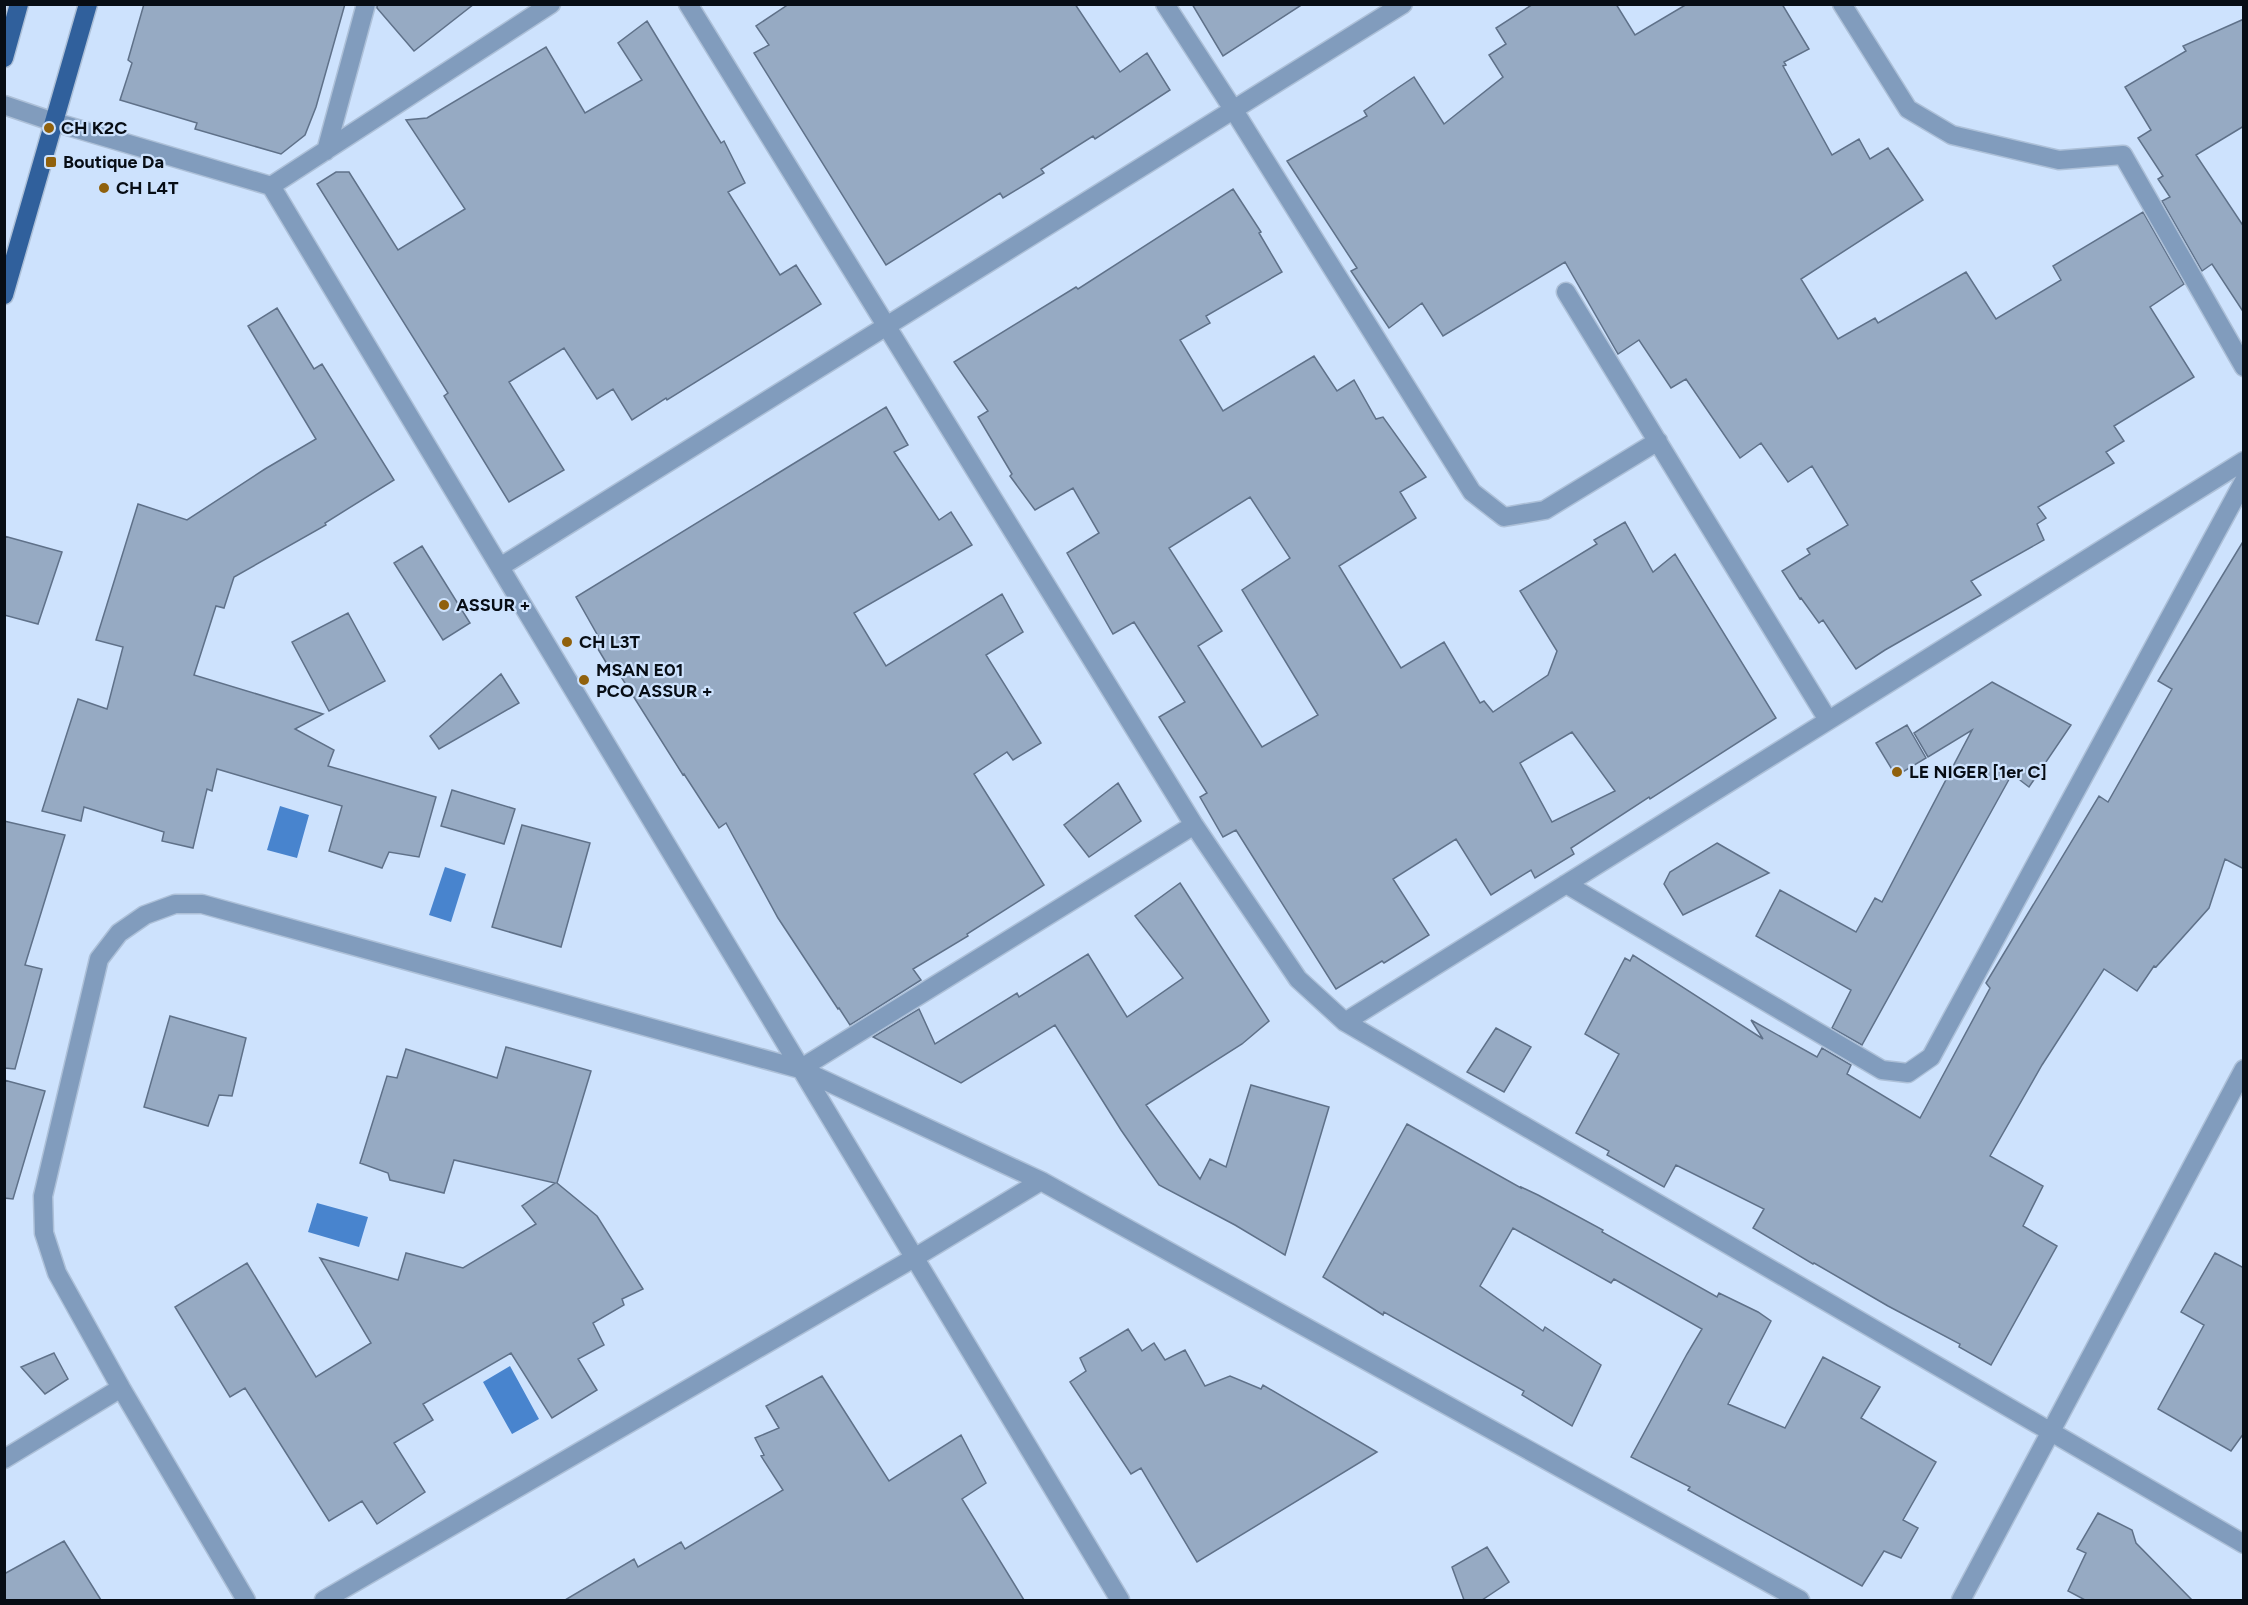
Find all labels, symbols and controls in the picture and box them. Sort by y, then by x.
place label: CH K2C [61,117,127,139]
marker: CH K2C [42,121,56,135]
place label: Boutique Da [63,151,164,173]
marker: Boutique Da [44,155,58,169]
place label: CH L4T [116,177,179,199]
marker: CH L4T [97,181,111,195]
place label: ASSUR + [456,594,531,616]
marker: ASSUR + [437,598,451,612]
place label: CH L3T [579,631,641,653]
marker: CH L3T [560,635,574,649]
place label: MSAN E01 PCO ASSUR + [596,659,713,702]
marker: MSAN E01 PCO ASSUR + [577,673,591,687]
place label: LE NIGER [1er C] [1909,761,2047,783]
marker: LE NIGER [1er C] [1890,765,1904,779]

